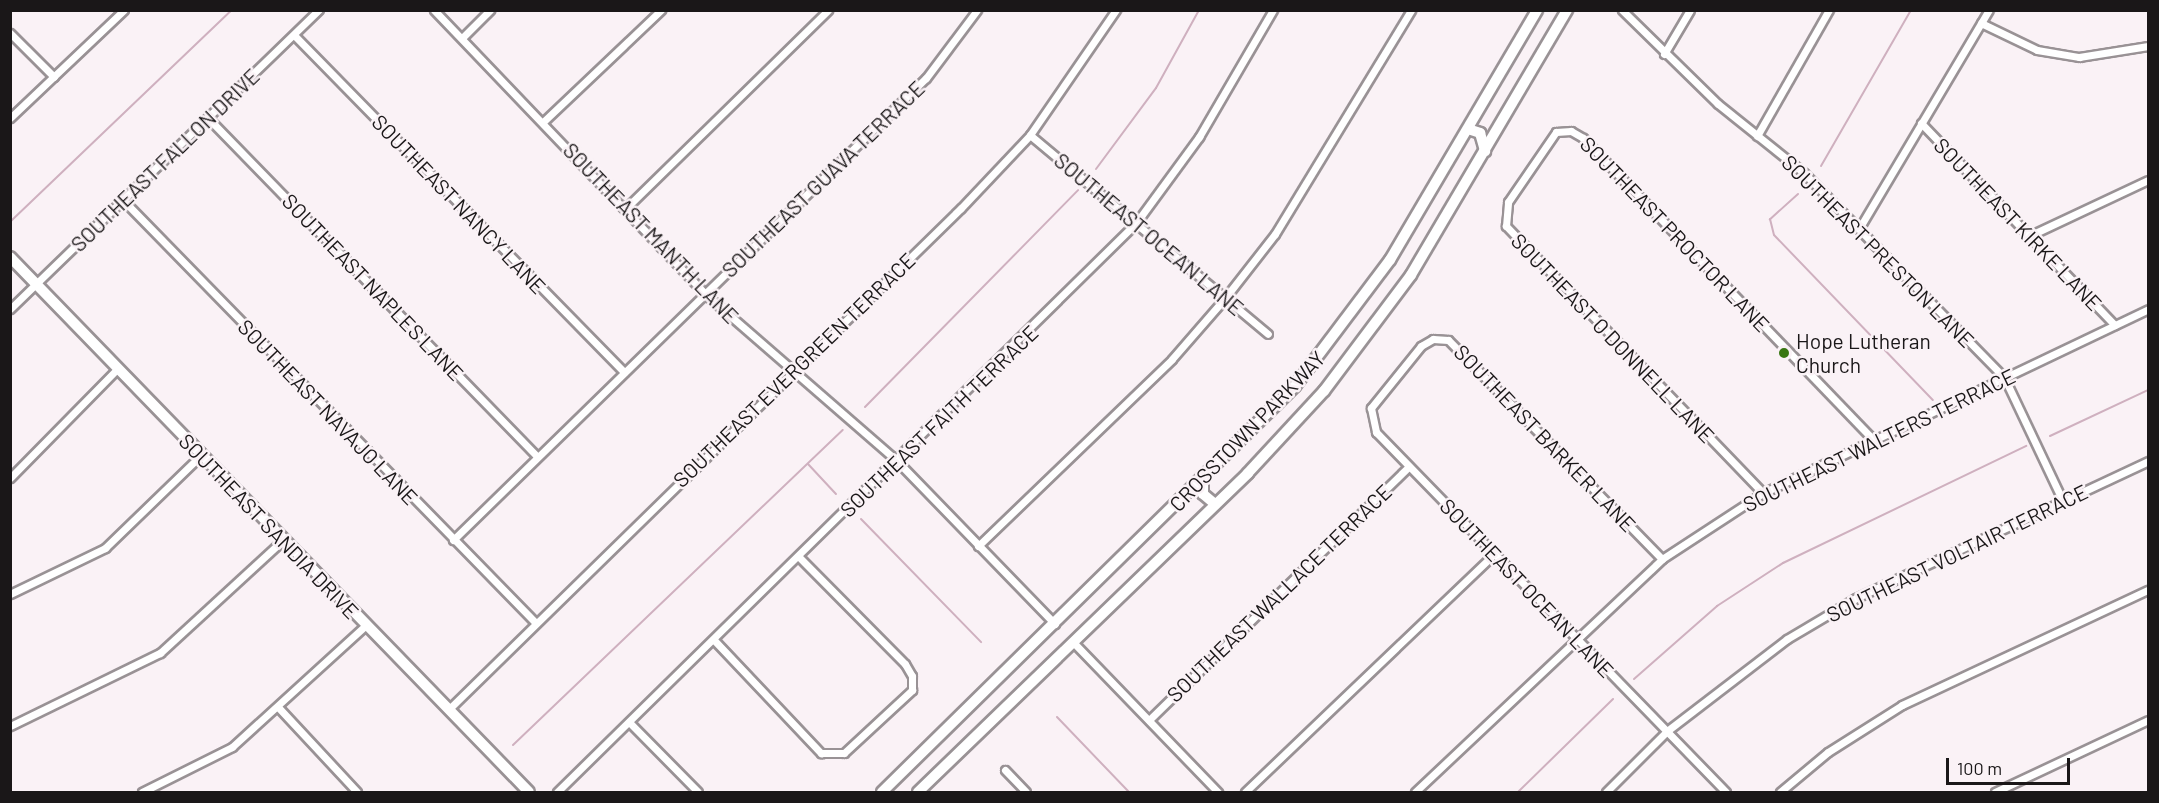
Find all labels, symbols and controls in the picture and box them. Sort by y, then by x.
street label: SOUTHEAST FALLON DRIVE [66,63,264,257]
street label: SOUTHEAST GUAVA TERRACE [716,76,930,282]
street label: SOUTHEAST NANCY LANE [367,109,551,299]
street label: SOUTHEAST PROCTOR LANE [1575,131,1775,337]
street label: SOUTHEAST KIRKE LANE [1929,132,2107,316]
street label: SOUTHEAST MANTH LANE [558,137,744,329]
street label: SOUTHEAST OCEAN LANE [1049,148,1249,320]
street label: SOUTHEAST PRESTON LANE [1777,150,1979,352]
street label: SOUTHEAST NAPLES LANE [277,188,469,386]
street label: SOUTHEAST O DONNELL LANE [1506,228,1720,448]
street label: SOUTHEAST EVERGREEN TERRACE [668,248,920,492]
street label: SOUTHEAST NAVAJO LANE [233,314,423,510]
street label: SOUTHEAST FAITH TERRACE [835,320,1043,522]
place label: Hope Lutheran Church [1796,328,1931,378]
street label: SOUTHEAST BARKER LANE [1449,339,1641,537]
street label: CROSSTOWN PARKWAY [1164,346,1330,516]
marker: Hope Lutheran Church [1777,346,1791,360]
street label: SOUTHEAST WALTERS TERRACE [1739,363,2019,517]
street label: SOUTHEAST SANDIA DRIVE [174,428,364,624]
street label: SOUTHEAST WALLACE TERRACE [1161,479,1397,707]
street label: SOUTHEAST VOLTAIR TERRACE [1822,479,2092,627]
street label: SOUTHEAST OCEAN LANE [1435,493,1619,683]
scale bar [1949,746,2074,784]
text: 100 m [1957,757,2002,779]

